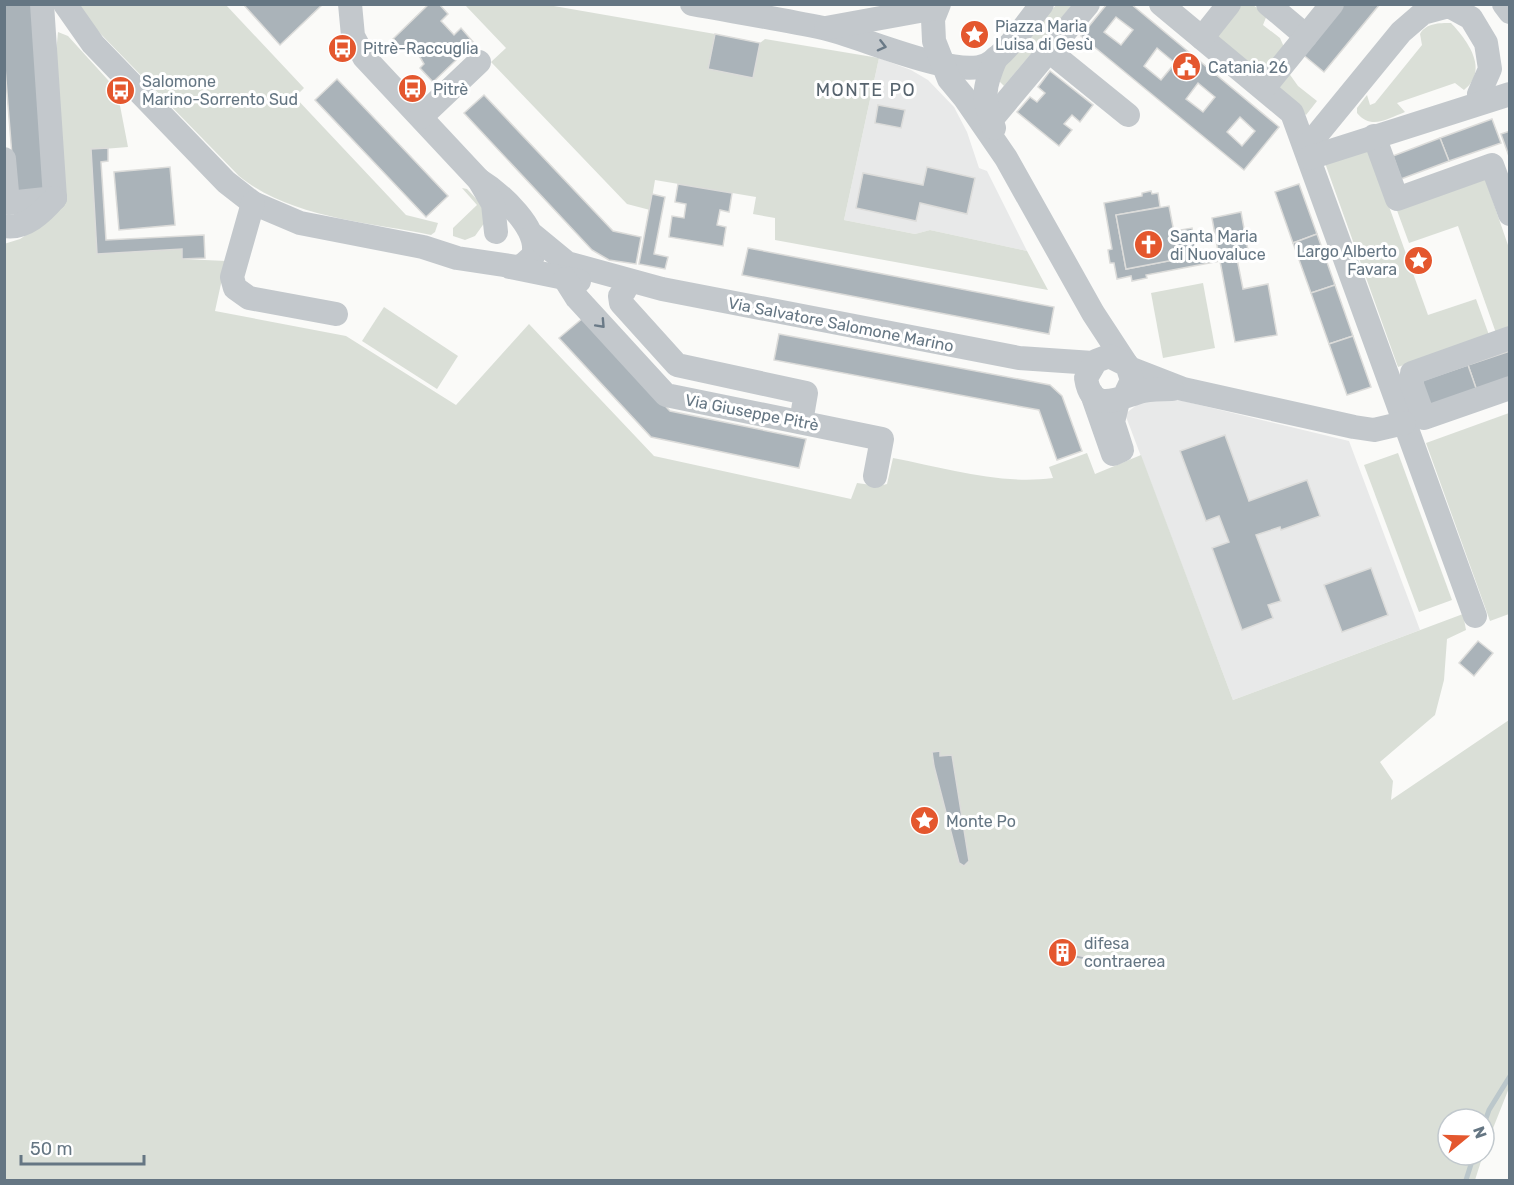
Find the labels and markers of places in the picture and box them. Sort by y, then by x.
place label: Piazza Maria Luisa di Gesù [995,17,1093,54]
place icon: Piazza Maria Luisa di Gesù [958,19,990,51]
bus stop icon: Pitrè-Raccuglia [326,32,358,64]
place label: Pitrè-Raccuglia [363,39,479,58]
public building icon: Catania 26 [1171,51,1203,83]
place label: Catania 26 [1208,58,1288,77]
place label: Salomone Marino-Sorrento Sud [142,72,298,109]
bus stop icon: Pitrè [396,73,428,105]
bus stop icon: Salomone Marino-Sorrento Sud [105,74,137,106]
place label: Pitrè [433,80,468,99]
place label: Santa Maria di Nuovaluce [1170,227,1266,264]
church icon: Santa Maria di Nuovaluce [1133,229,1165,261]
place label: Largo Alberto Favara [1296,242,1397,279]
place icon: Largo Alberto Favara [1402,244,1434,276]
place icon: Monte Po [909,805,941,837]
place label: Monte Po [946,812,1016,831]
place label: difesa contraerea [1084,934,1165,971]
building icon: difesa contraerea [1047,936,1079,968]

